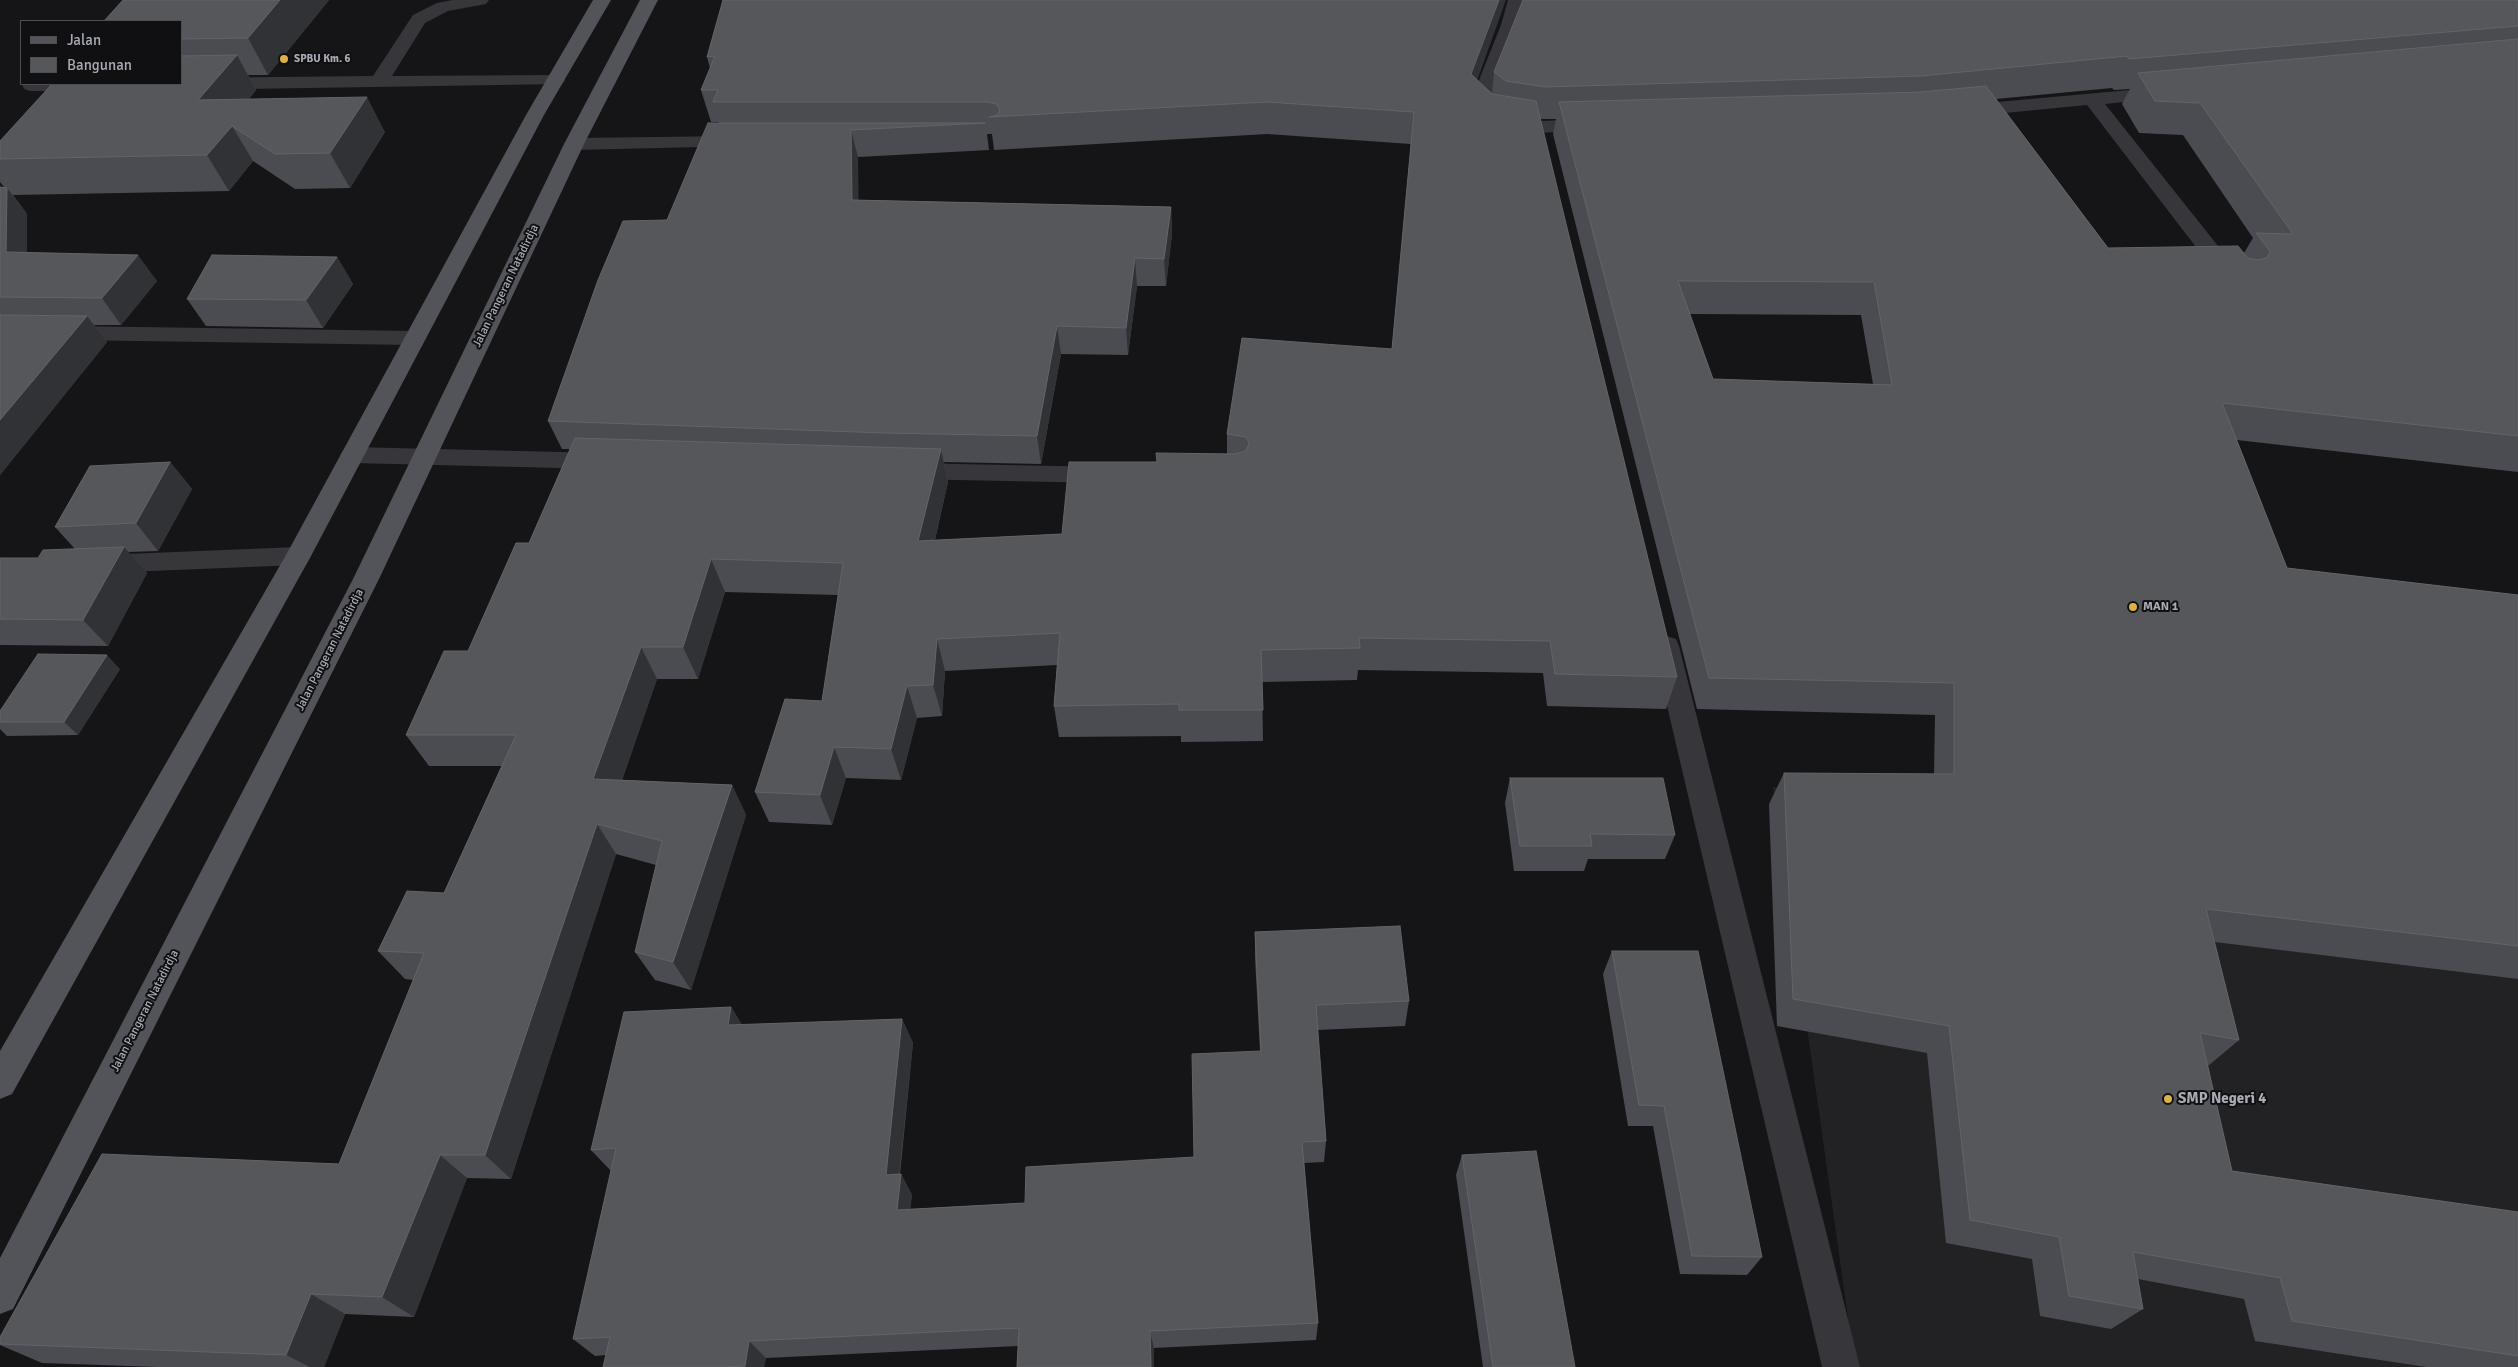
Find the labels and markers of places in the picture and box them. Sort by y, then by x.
place label: SPBU Km. 6 [294,52,350,66]
marker: SPBU Km. 6 [278,53,290,65]
place label: MAN 1 [2143,600,2178,614]
marker: MAN 1 [2127,601,2139,613]
place label: SMP Negeri 4 [2178,1090,2266,1108]
marker: SMP Negeri 4 [2162,1093,2174,1105]

